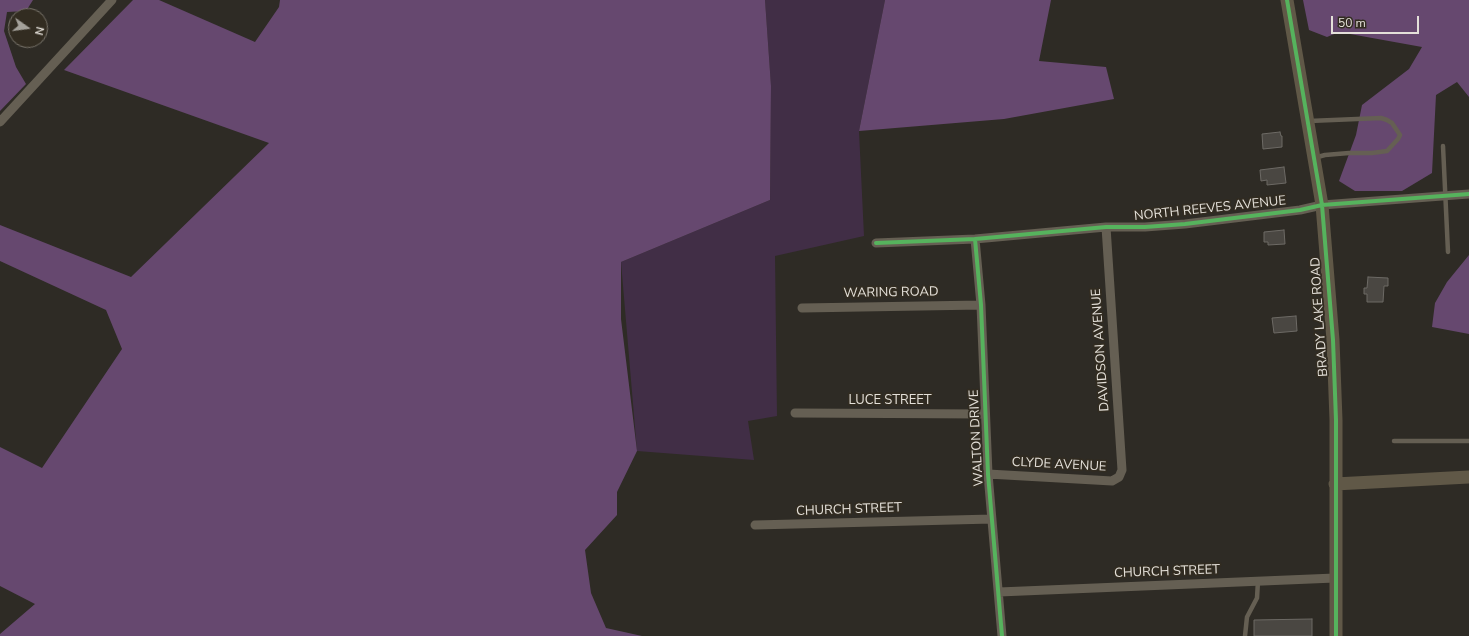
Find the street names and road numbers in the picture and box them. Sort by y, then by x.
street label: NORTH REEVES AVENUE [1133,193,1287,225]
street label: BRADY LAKE ROAD [1308,257,1332,377]
street label: WARING ROAD [843,284,939,302]
street label: DAVIDSON AVENUE [1089,288,1113,412]
street label: WALTON DRIVE [967,389,987,487]
street label: LUCE STREET [849,393,931,409]
street label: CLYDE AVENUE [1011,455,1107,475]
street label: CHURCH STREET [796,500,902,520]
street label: CHURCH STREET [1114,562,1220,582]

